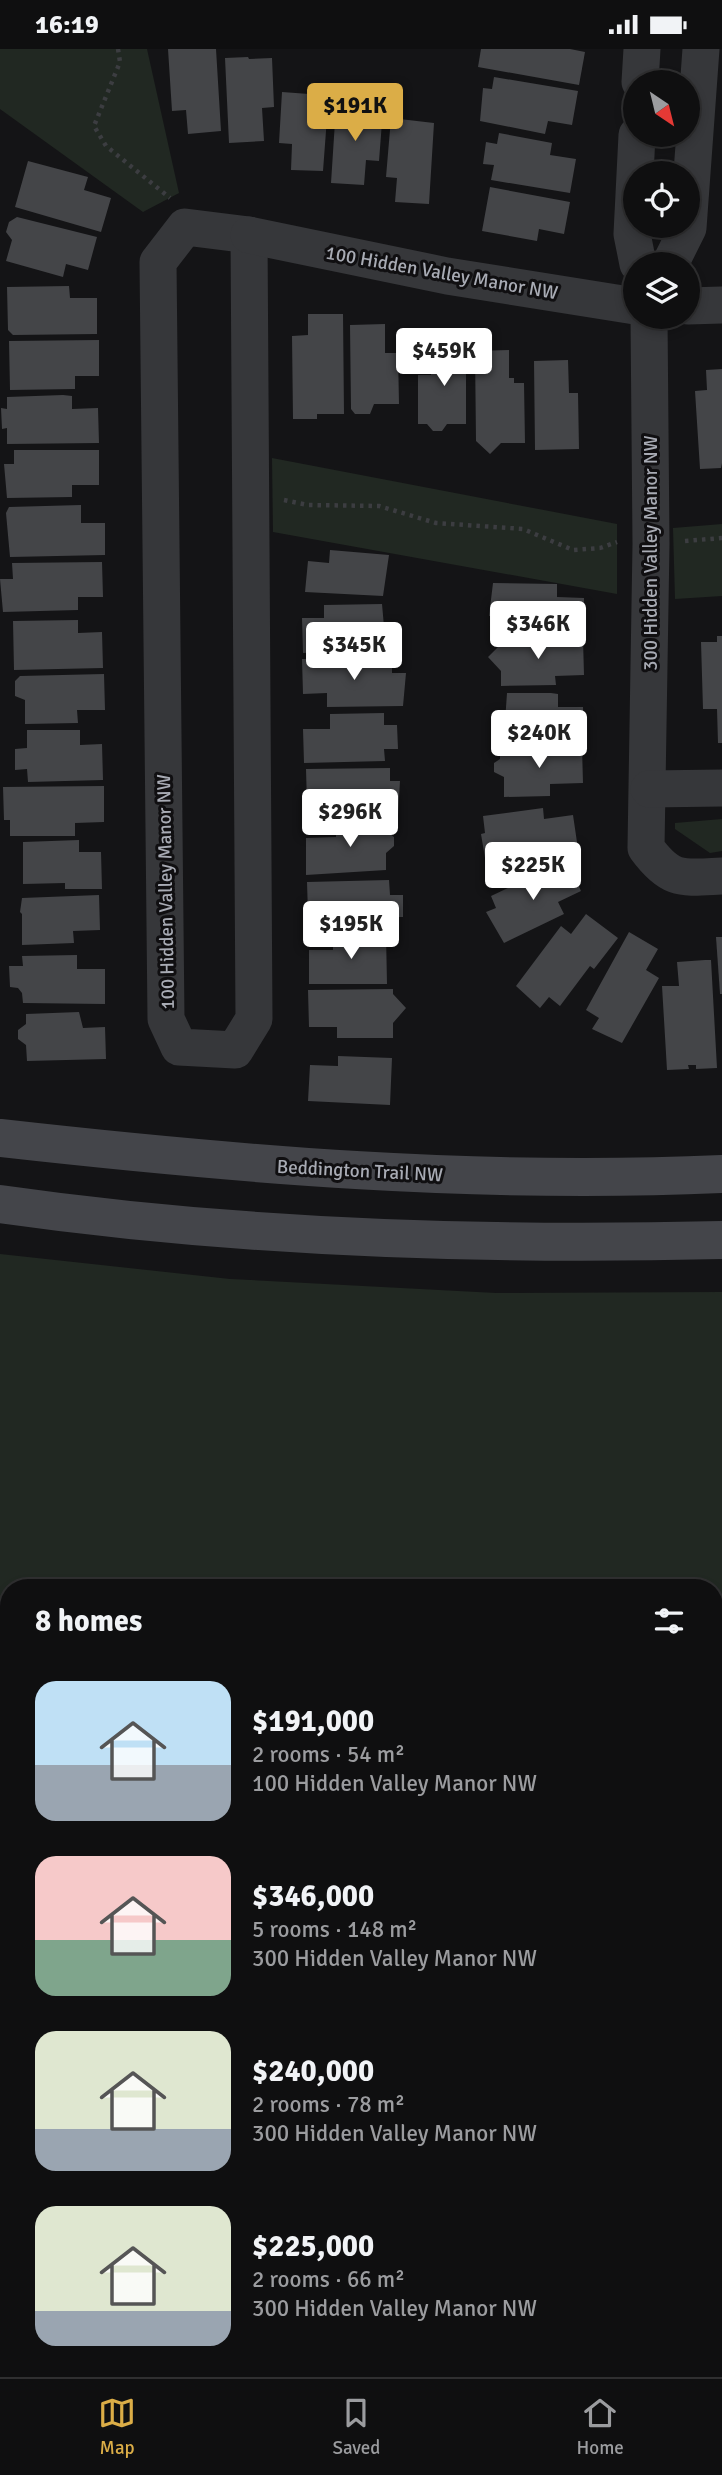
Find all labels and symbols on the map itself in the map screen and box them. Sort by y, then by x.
north arrow [623,70,700,147]
pin: $191K [306,83,404,143]
street label: 100 Hidden Valley Manor NW [324,241,560,305]
pin: $459K [395,329,493,388]
street label: 300 Hidden Valley Manor NW [639,435,663,671]
pin: $346K [489,601,587,661]
pin: $345K [305,623,403,682]
pin: $240K [490,711,588,770]
street label: 100 Hidden Valley Manor NW [152,774,180,1010]
pin: $296K [301,789,399,849]
pin: $225K [484,843,582,902]
pin: $195K [302,901,400,961]
street label: Beddington Trail NW [276,1155,444,1187]

